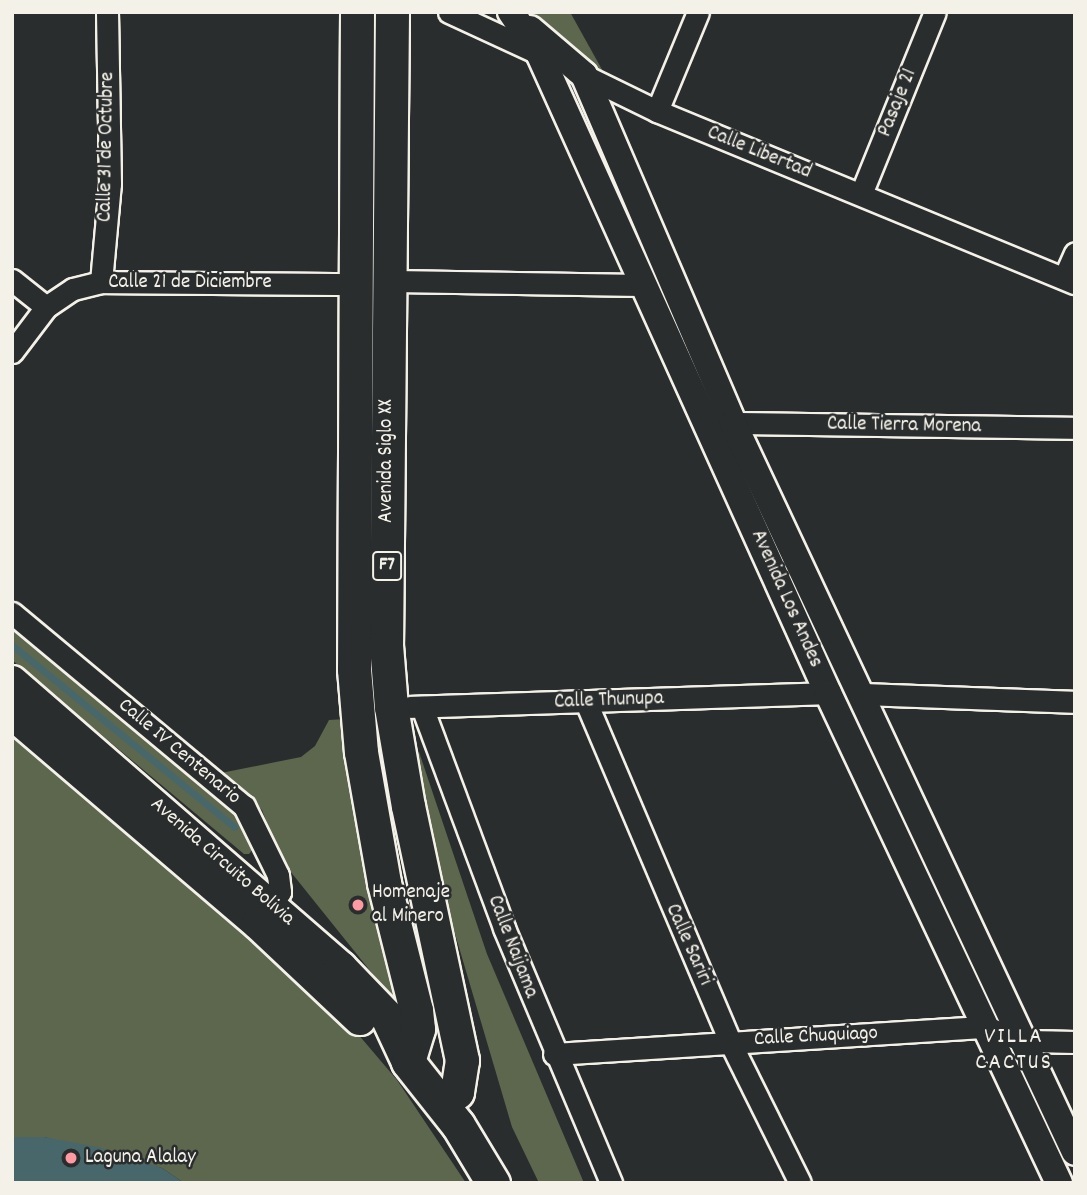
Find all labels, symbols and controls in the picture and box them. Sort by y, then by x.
street label: Pasaje 21 [873,65,923,141]
street label: Calle 31 de Octubre [93,72,121,222]
street label: Calle Libertad [703,121,815,185]
street label: Calle 21 de Diciembre [108,270,272,296]
street label: Avenida Siglo XX [374,399,400,523]
street label: Calle Tierra Morena [827,412,981,440]
street label: Avenida Los Andes [744,526,828,672]
road number: F7 [371,551,403,582]
street label: Calle Thunupa [554,686,664,716]
street label: Calle IV Centenario [112,693,246,811]
street label: Avenida Circuito Bolivia [145,792,299,932]
place label: Homenaje al Minero [372,880,450,930]
street label: Calle Naijama [481,892,543,1002]
marker: Homenaje al Minero [350,897,366,913]
street label: Calle Sariri [659,900,717,990]
street label: Calle Chuquiago [753,1021,879,1053]
district label: VILLA CACTUS [976,1024,1052,1078]
place label: Laguna Alalay [85,1145,196,1171]
marker: Laguna Alalay [63,1150,79,1166]

